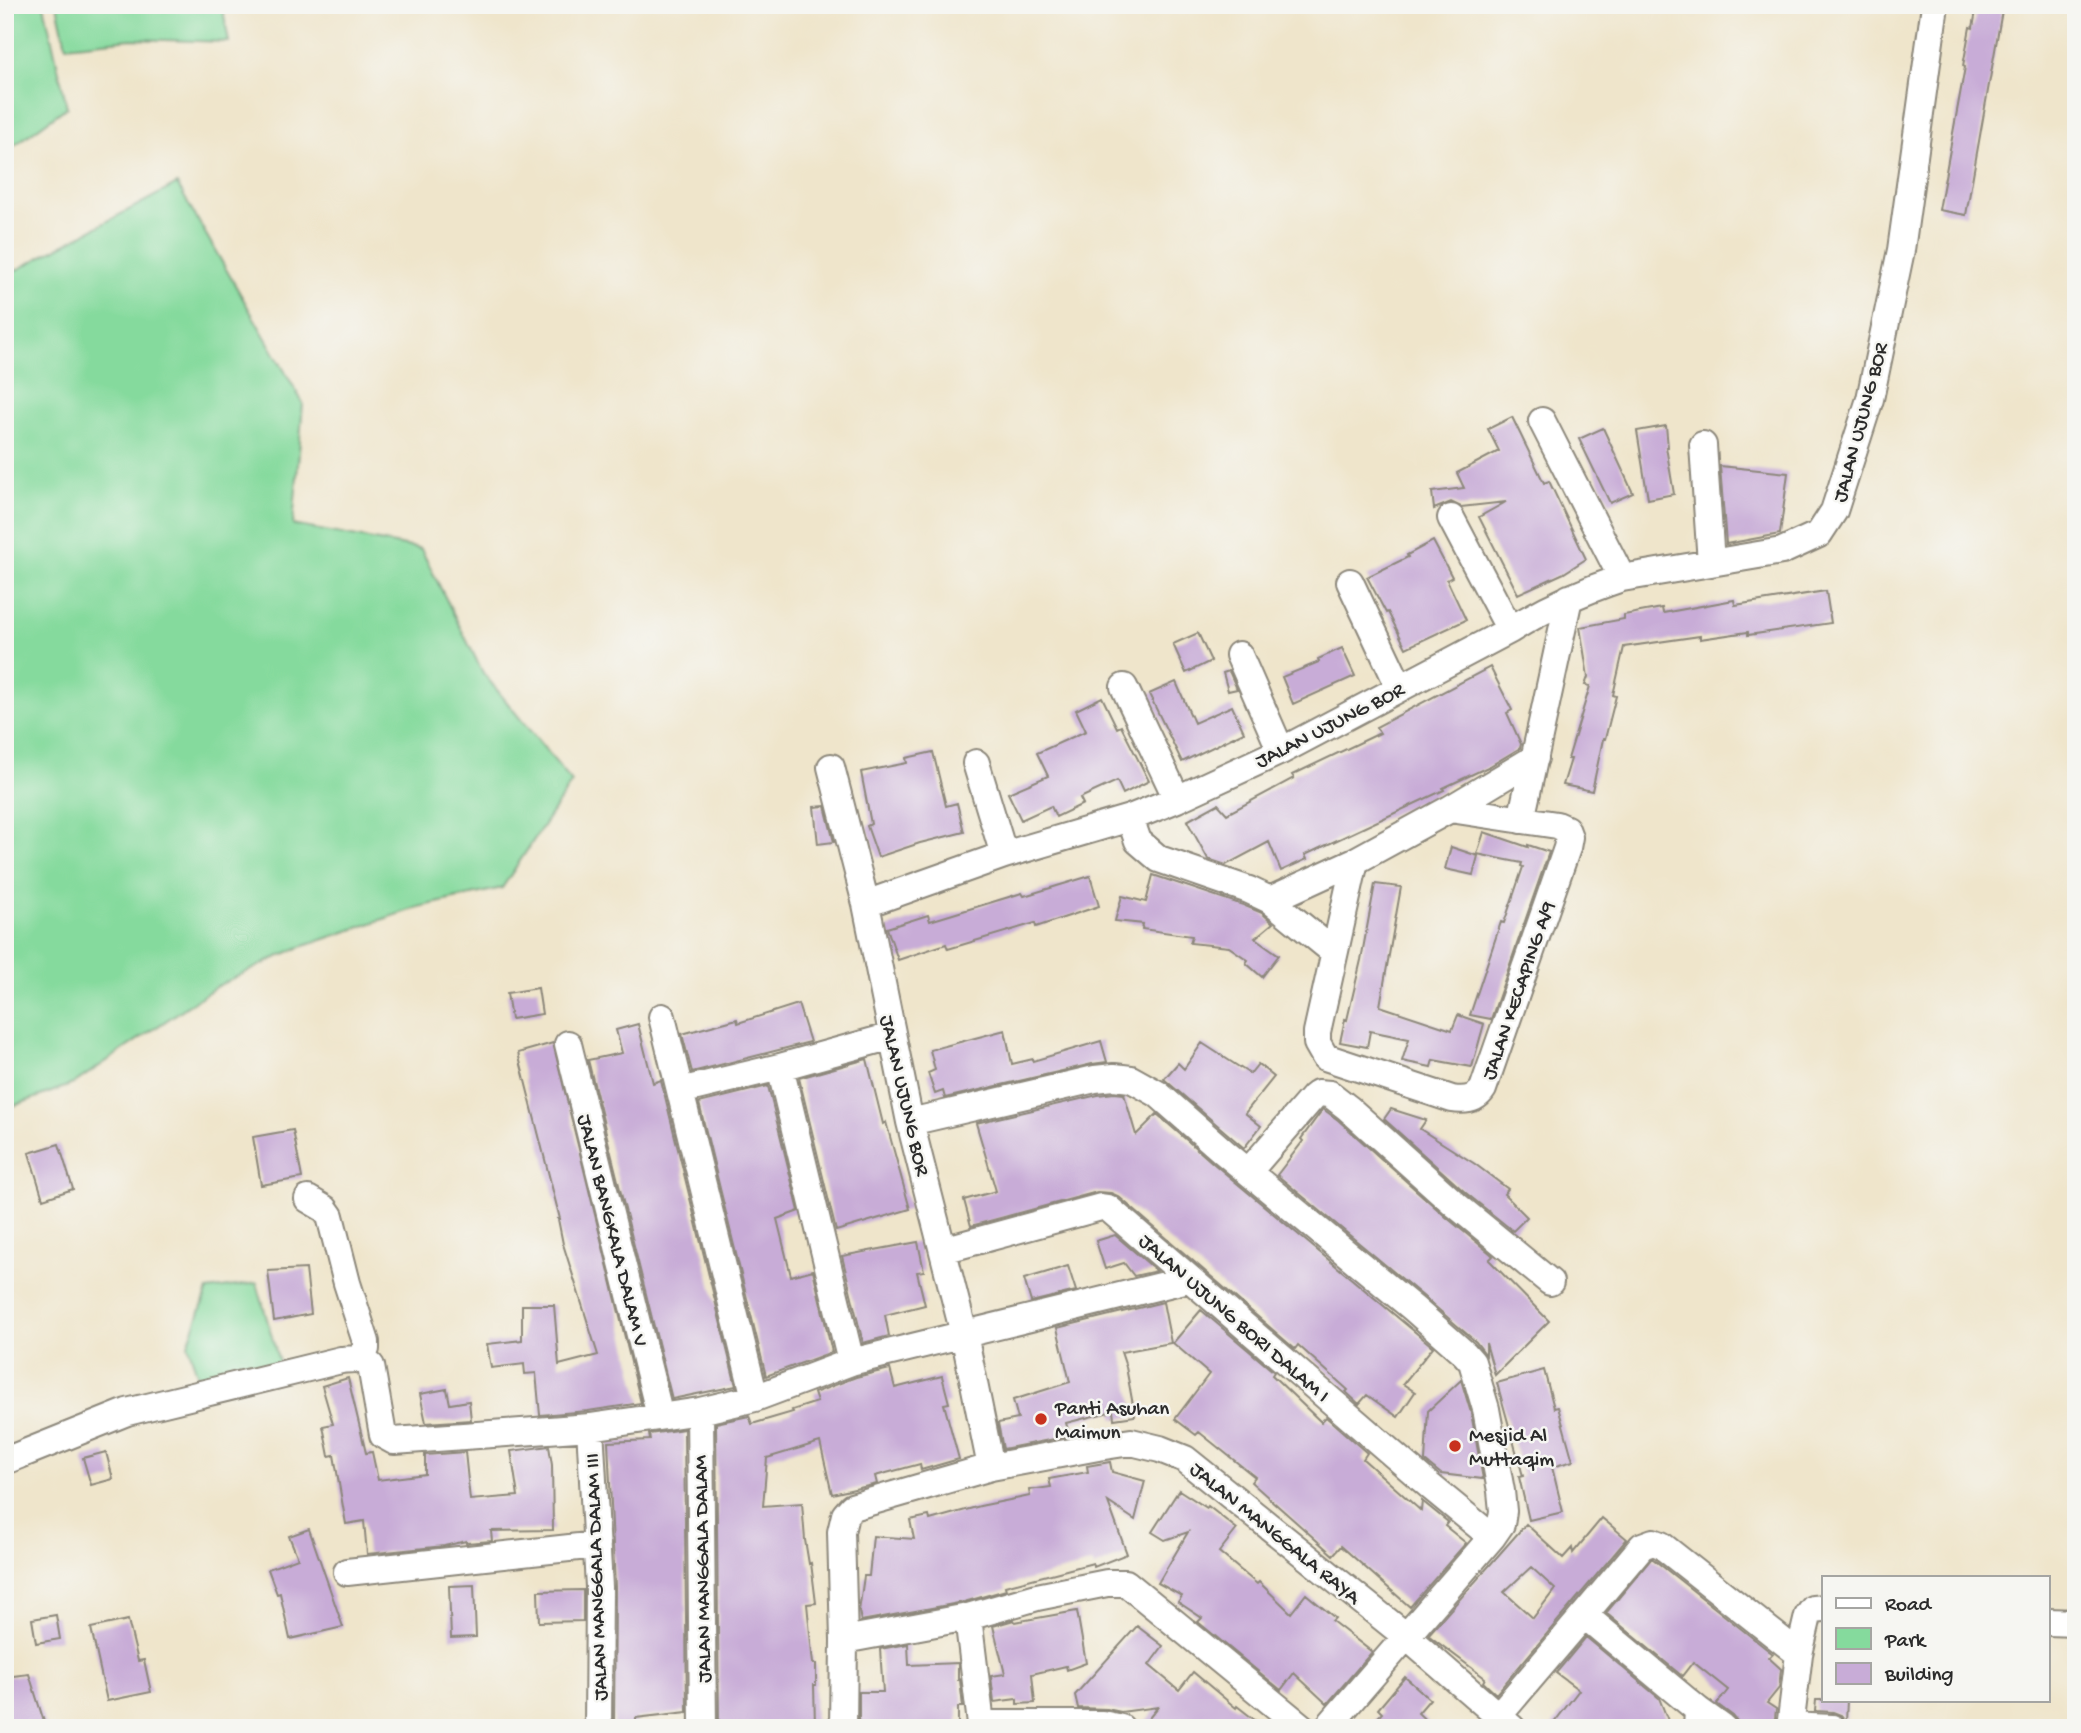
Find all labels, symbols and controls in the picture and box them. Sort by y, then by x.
street label: JALAN UJUNG BOR [1829,340,1896,505]
street label: JALAN UJUNG BOR [1252,678,1410,775]
street label: JALAN KECAPING A/9 [1478,898,1563,1084]
street label: JALAN UJUNG BOR [872,1013,933,1179]
street label: JALAN BANGKALA DALAM V [570,1112,652,1350]
street label: JALAN UJUNG BORI DALAM I [1132,1230,1333,1409]
place label: Panti Asuhan Maimun [1054,1398,1169,1447]
marker: Panti Asuhan Maimun [1033,1411,1049,1427]
place label: Mesjid Al Muttaqim [1469,1425,1554,1474]
marker: Mesjid Al Muttaqim [1447,1438,1463,1454]
street label: JALAN MANGGALA DALAM III [582,1453,615,1701]
street label: JALAN MANGGALA DALAM [690,1455,719,1683]
street label: JALAN MANGGALA RAYA [1183,1458,1365,1612]
legend [1822,1576,2050,1702]
text: Road [1885,1594,1933,1619]
text: Park [1884,1630,1928,1655]
text: Building [1884,1664,1954,1689]

